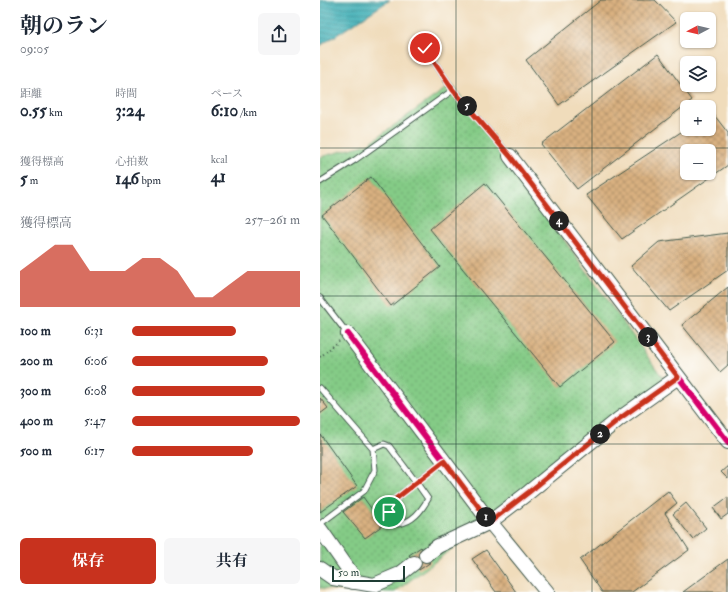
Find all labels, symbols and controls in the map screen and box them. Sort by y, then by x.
text: 朝のラン [20,12,108,40]
north arrow [680,12,716,48]
map controls [680,12,716,180]
button: share [258,13,300,55]
pin [408,31,442,65]
icon: check [414,37,436,59]
text: 09:05 [20,41,49,57]
button: layers [680,56,716,92]
text: 距離 [20,87,42,100]
text: 時間 [115,87,137,100]
text: ペース [211,87,243,100]
pin: 5 [457,96,477,116]
text: 5 [465,99,469,112]
text: 0.55 [20,100,47,121]
text: 3:24 [115,100,144,121]
text: 6:10 [211,100,238,121]
button: + [680,100,716,136]
text: km [47,106,63,119]
text: /km [238,106,257,119]
button: − [680,144,716,180]
text: kcal [211,153,228,166]
text: 獲得標高 [20,155,64,168]
text: 心拍数 [115,155,148,168]
text: 41 [211,166,226,187]
text: 5 [20,168,27,189]
text: 146 [115,168,139,189]
text: m [27,174,38,187]
text: bpm [139,174,161,187]
pin: 4 [549,211,569,231]
text: 257–261 m [245,212,300,228]
text: 4 [556,214,562,227]
text: 獲得標高 [20,215,72,231]
text: 100 m [20,323,51,339]
text: 6:31 [84,323,103,339]
pin: 3 [638,327,658,347]
text: 3 [646,330,650,343]
text: 200 m [20,353,53,369]
text: 6:06 [84,353,107,369]
text: 300 m [20,383,51,399]
text: 6:08 [84,383,107,399]
text: 400 m [20,413,53,429]
text: 5:47 [84,413,106,429]
pin: 2 [590,424,610,444]
text: 2 [597,427,603,440]
text: 500 m [20,443,52,459]
text: 6:17 [84,443,104,459]
pin [372,495,406,529]
icon: arrive [378,501,400,523]
pin: 1 [476,507,496,527]
text: 1 [484,510,488,523]
button: 保存 [20,538,156,584]
button: 共有 [164,538,300,584]
scale bar [332,564,405,583]
text: 50 m [338,566,359,579]

